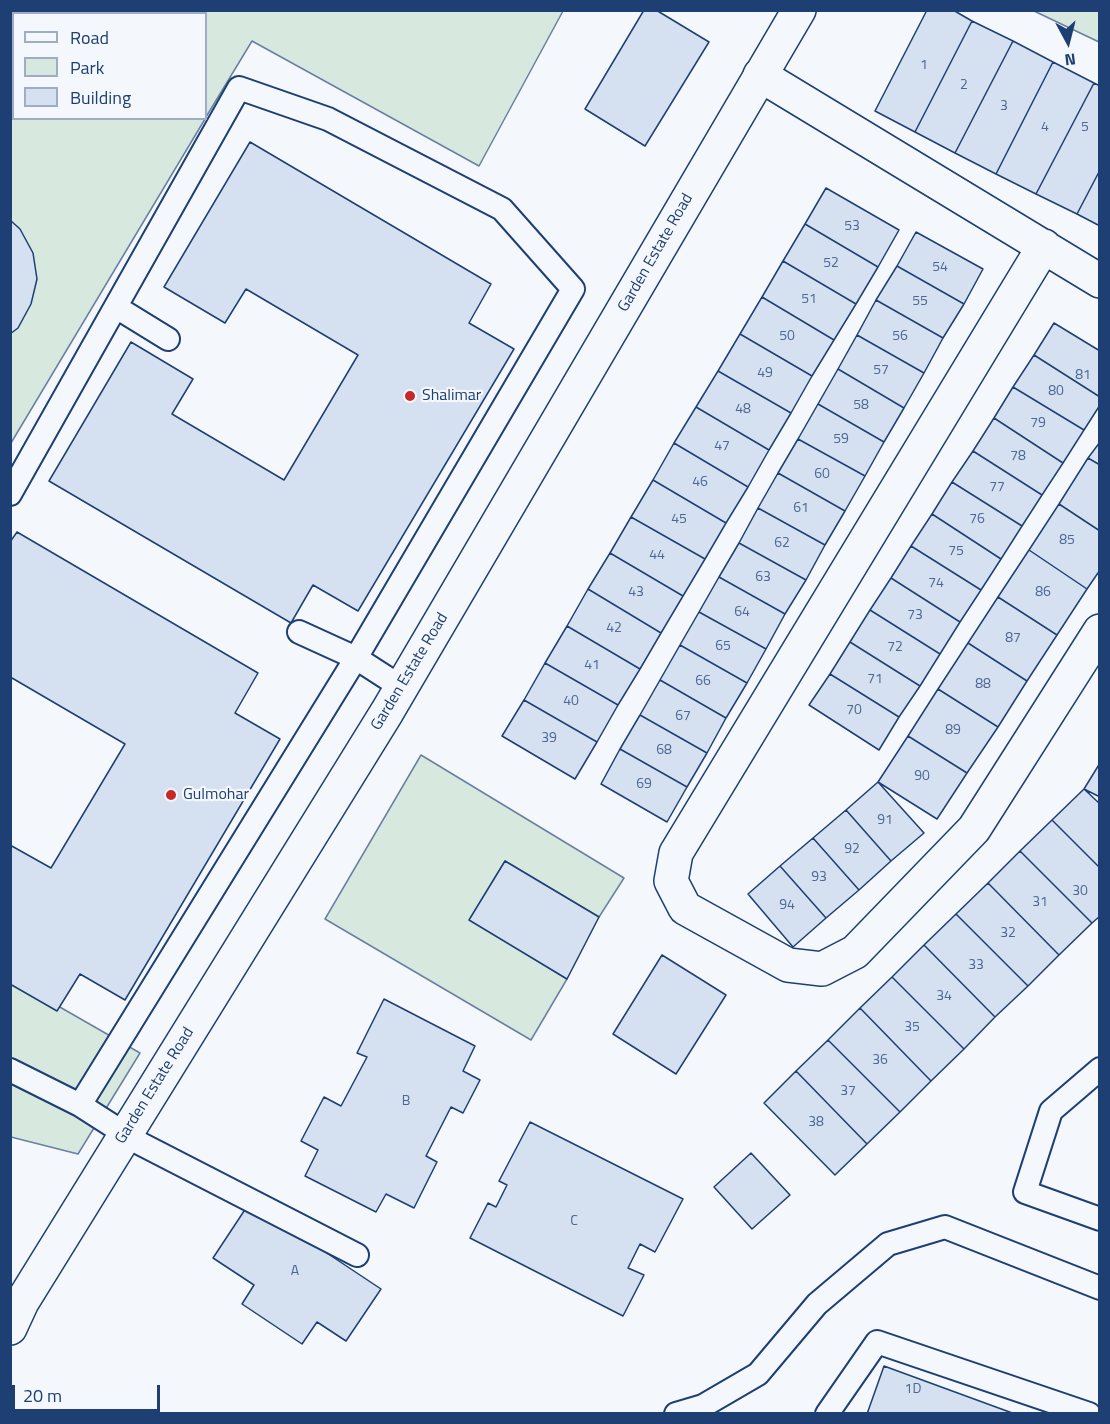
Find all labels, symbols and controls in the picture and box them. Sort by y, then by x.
legend [12,12,207,120]
north arrow [1038,12,1098,72]
text: Road [70,24,109,51]
text: N [1063,47,1077,72]
text: Park [70,54,104,81]
house number: 1 [920,58,928,74]
house number: 2 [960,78,968,94]
text: Building [70,84,131,111]
house number: 3 [1000,99,1008,115]
house number: 4 [1041,120,1049,136]
house number: 5 [1081,120,1089,136]
street label: Garden Estate Road [614,190,698,316]
house number: 53 [844,219,860,235]
house number: 52 [823,256,839,272]
house number: 54 [932,260,948,276]
house number: 51 [801,292,817,308]
house number: 55 [912,294,928,310]
house number: 50 [779,329,795,345]
house number: 56 [892,329,908,345]
house number: 57 [873,363,889,379]
house number: 49 [757,366,773,382]
house number: 81 [1075,368,1091,384]
house number: 80 [1048,384,1064,400]
place label: Shalimar [422,386,481,406]
marker: Shalimar [403,389,417,403]
house number: 58 [853,398,869,414]
house number: 48 [735,402,751,418]
house number: 79 [1030,416,1046,432]
house number: 59 [833,432,849,448]
house number: 47 [714,439,730,455]
house number: 78 [1010,449,1026,465]
house number: 60 [814,467,830,483]
house number: 46 [692,475,708,491]
house number: 77 [989,480,1005,496]
house number: 61 [793,501,809,517]
house number: 45 [671,512,687,528]
house number: 76 [969,512,985,528]
house number: 85 [1059,533,1075,549]
house number: 62 [774,536,790,552]
house number: 75 [948,544,964,560]
house number: 44 [649,548,665,564]
house number: 63 [755,570,771,586]
house number: 74 [928,576,944,592]
house number: 43 [628,585,644,601]
house number: 86 [1035,585,1051,601]
house number: 64 [734,605,750,621]
house number: 73 [907,608,923,624]
street label: Garden Estate Road [367,610,453,734]
house number: 42 [606,621,622,637]
house number: 87 [1005,631,1021,647]
house number: 65 [715,639,731,655]
house number: 72 [887,640,903,656]
house number: 41 [584,658,600,674]
house number: 71 [867,672,883,688]
house number: 66 [695,674,711,690]
house number: 88 [975,677,991,693]
house number: 40 [563,694,579,710]
house number: 70 [846,703,862,719]
house number: 67 [675,709,691,725]
house number: 89 [945,723,961,739]
house number: 39 [541,731,557,747]
house number: 68 [656,743,672,759]
house number: 90 [914,769,930,785]
house number: 69 [636,777,652,793]
place label: Gulmohar [183,785,249,805]
marker: Gulmohar [164,788,178,802]
house number: 91 [877,813,893,829]
house number: 92 [844,842,860,858]
house number: 93 [811,870,827,886]
house number: 30 [1072,884,1088,900]
house number: 31 [1032,895,1048,911]
house number: 94 [779,898,795,914]
house number: 32 [1000,926,1016,942]
house number: 33 [968,958,984,974]
house number: 34 [936,989,952,1005]
house number: 35 [904,1020,920,1036]
street label: Garden Estate Road [111,1024,199,1148]
house number: 36 [872,1053,888,1069]
house number: 37 [840,1084,856,1100]
house number: B [402,1094,410,1110]
house number: 38 [808,1115,824,1131]
house number: C [570,1214,578,1230]
house number: A [291,1264,299,1280]
scale bar [15,1373,164,1411]
text: 20 m [23,1382,62,1409]
house number: 1D [905,1382,921,1398]

